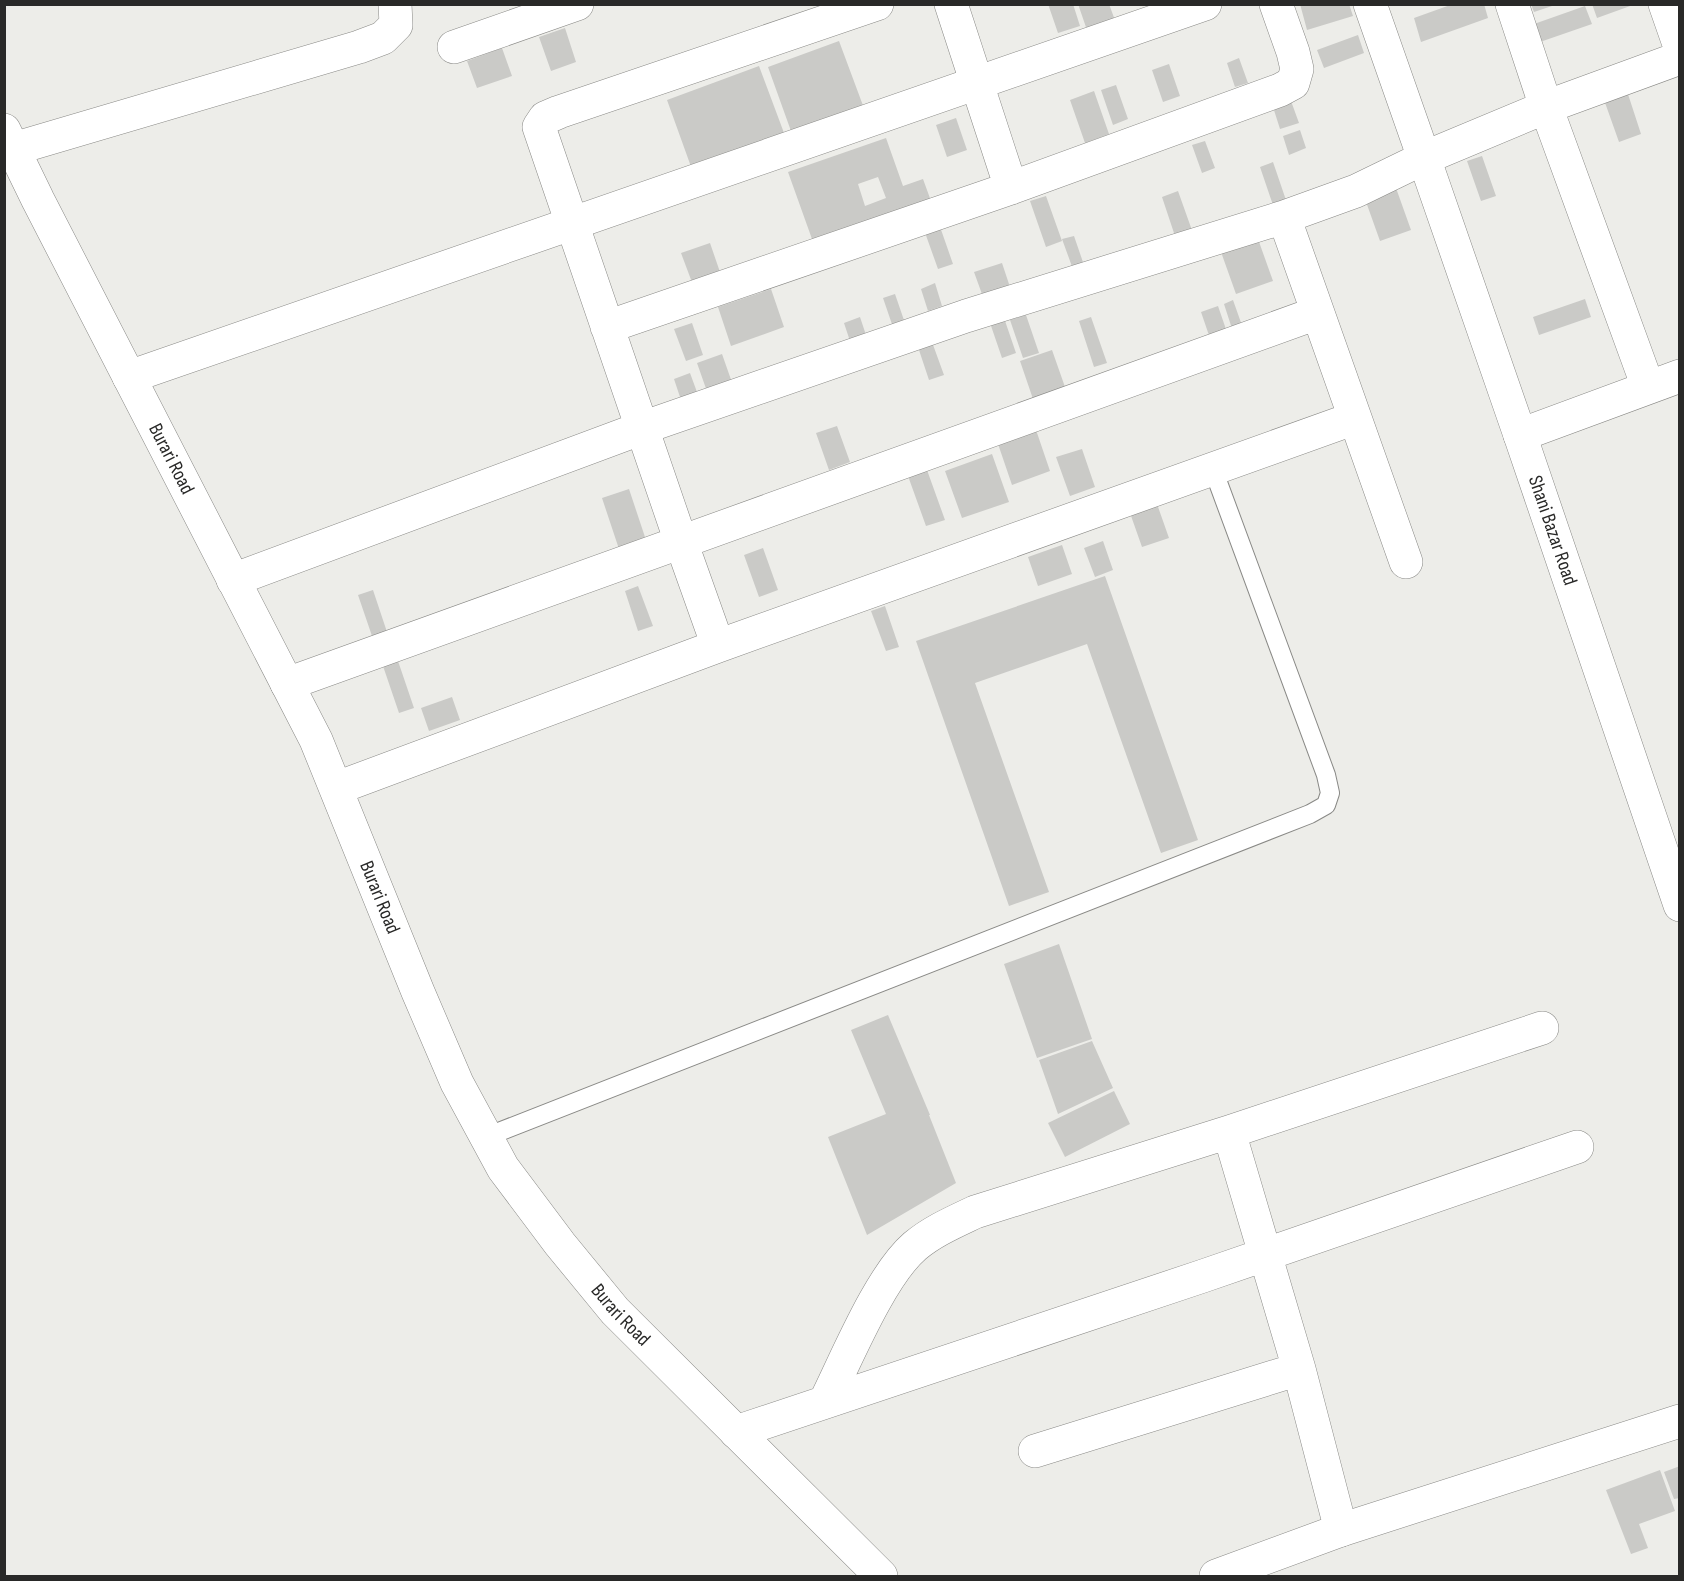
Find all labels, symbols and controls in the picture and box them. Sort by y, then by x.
street label: Burari Road [143,419,199,498]
street label: Shani Bazar Road [1523,473,1582,588]
street label: Burari Road [354,858,405,937]
street label: Burari Road [586,1279,655,1351]

